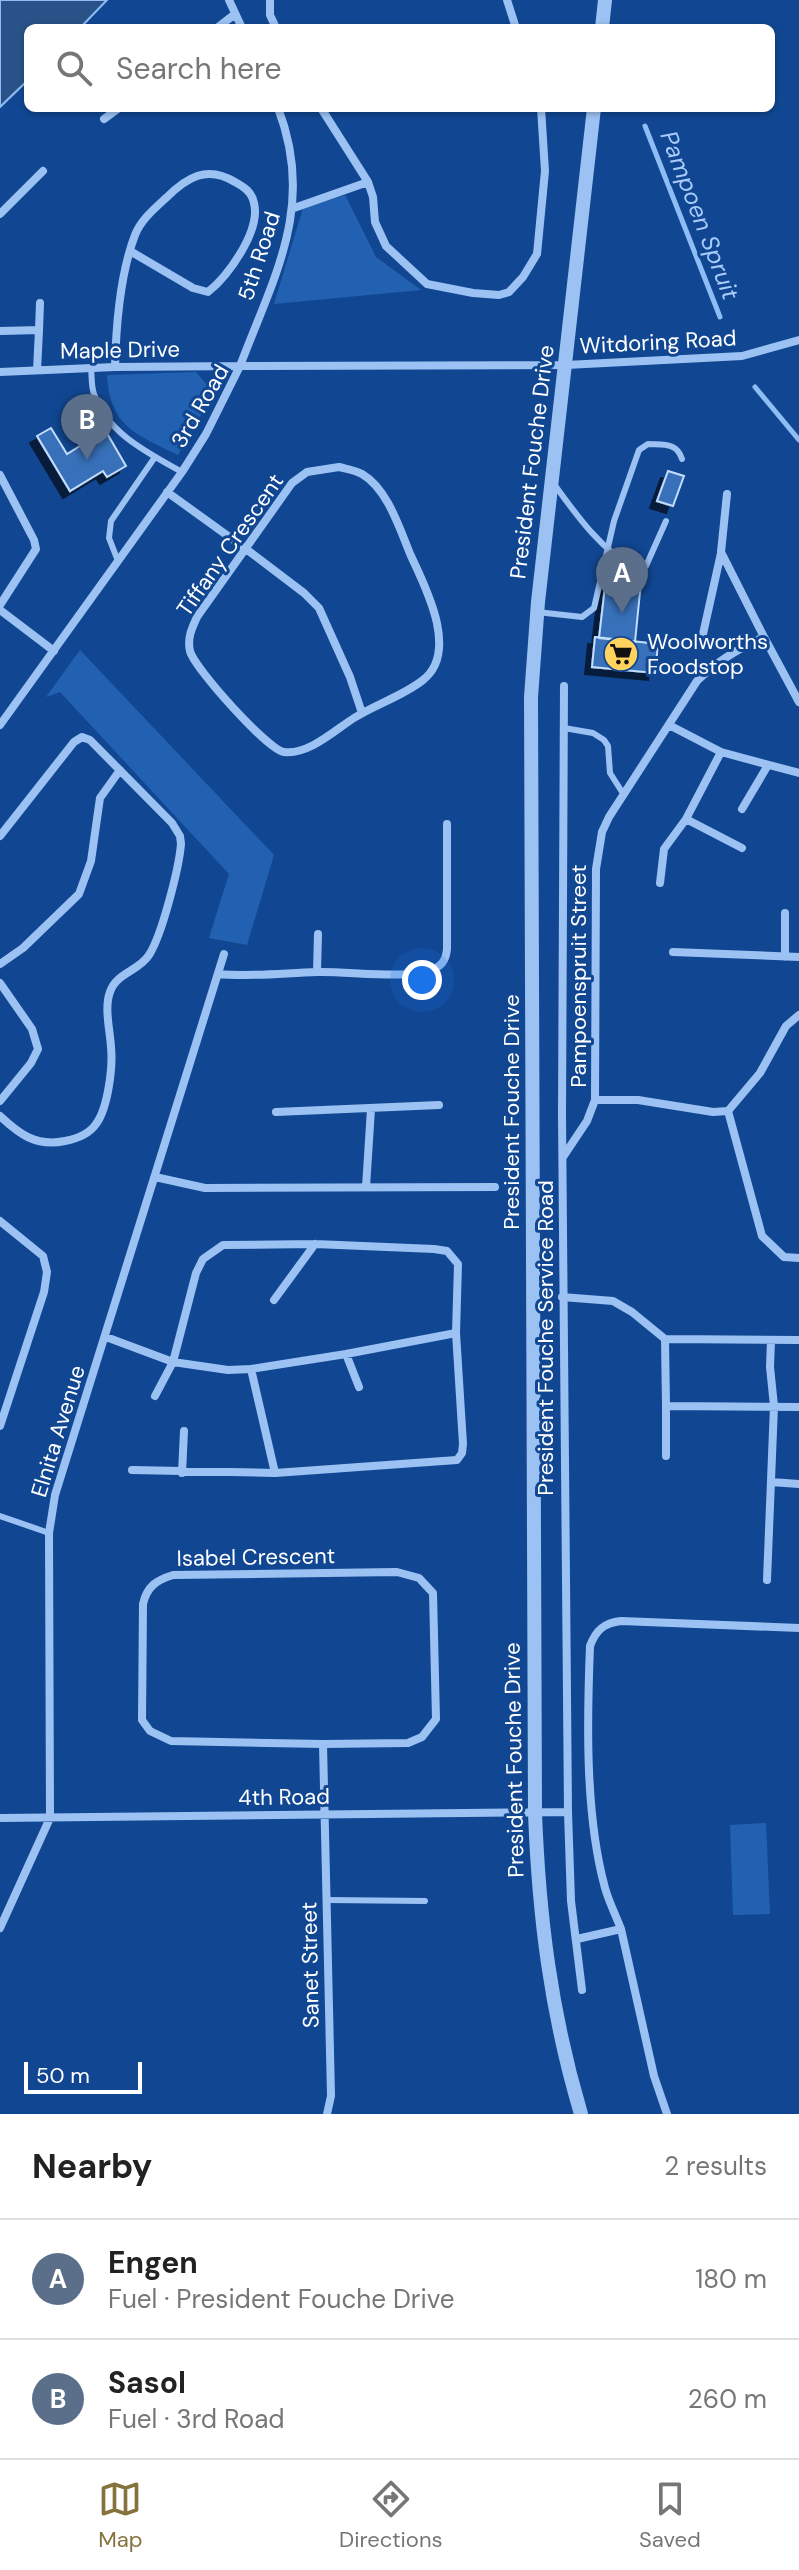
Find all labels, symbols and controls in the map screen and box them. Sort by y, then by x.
search box [24,24,775,112]
icon: search [52,46,96,90]
text: Search here [116,49,282,88]
water label: Pampoen Spruit [654,126,747,305]
street label: 5th Road [231,208,287,304]
street label: Witdoring Road [579,323,737,361]
street label: Maple Drive [60,334,180,366]
street label: President Fouche Drive [503,343,561,581]
street label: 3rd Road [165,359,235,453]
pin: B [61,394,113,460]
street label: Tiffany Crescent [170,468,290,622]
pin: A [596,547,648,613]
place label: Woolworths Foodstop [647,627,768,681]
supermarket icon: Woolworths Foodstop [602,635,640,673]
street label: Pampoenspruit Street [564,864,593,1088]
your location [402,960,442,1000]
street label: President Fouche Drive [497,994,526,1230]
street label: President Fouche Service Road [531,1180,560,1496]
street label: Elnita Avenue [24,1362,92,1500]
street label: Isabel Crescent [176,1541,336,1573]
street label: President Fouche Drive [497,1642,531,1878]
street label: 4th Road [238,1782,330,1812]
street label: Sanet Street [294,1902,326,2028]
scale bar [24,2058,142,2094]
text: 50 m [36,2061,90,2090]
text: Nearby [32,2144,152,2189]
text: 2 results [664,2149,767,2183]
text: Engen [108,2243,198,2282]
text: A [49,2262,67,2296]
text: 180 m [695,2262,767,2296]
text: Fuel · President Fouche Drive [108,2282,454,2316]
text: Sasol [108,2363,186,2402]
text: B [50,2382,66,2416]
text: 260 m [688,2382,767,2416]
text: Fuel · 3rd Road [108,2402,285,2436]
tab: Map [98,2477,143,2554]
tab: Directions [339,2477,443,2554]
tab: Saved [639,2477,701,2554]

